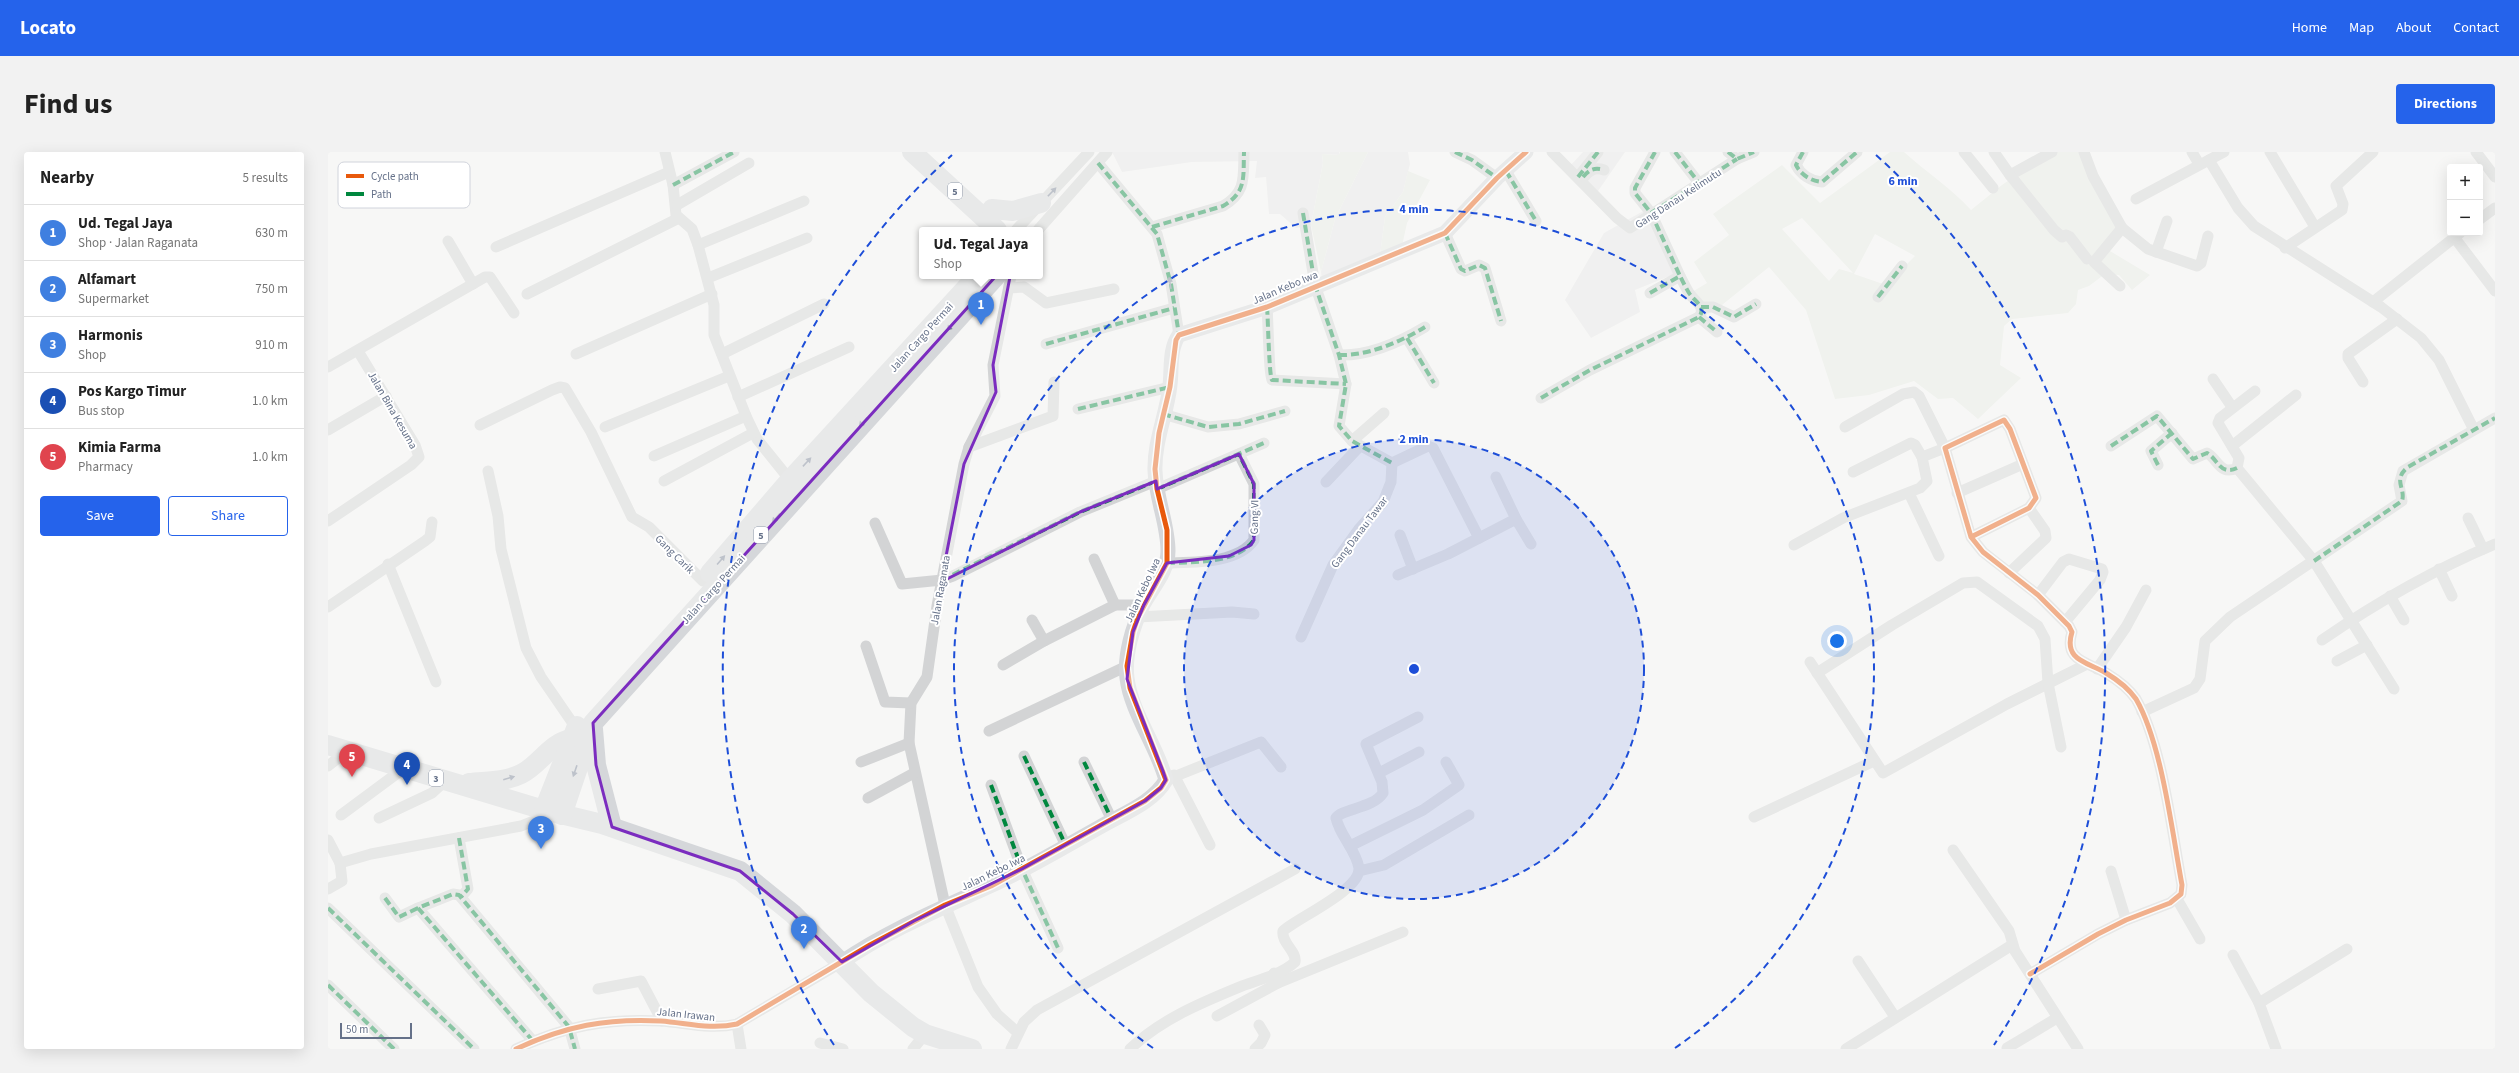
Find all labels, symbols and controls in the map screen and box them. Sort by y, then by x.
text: Locato [20,15,76,42]
text: Home [2292,18,2327,38]
text: Map [2349,18,2374,38]
text: About [2396,18,2431,38]
text: Contact [2453,18,2499,38]
text: Find us [24,84,112,124]
button: Directions [2396,84,2495,124]
legend [338,162,470,208]
map controls [2447,164,2483,236]
button: + [2447,164,2483,200]
street label: Gang Danau Kelimutu [1632,165,1724,232]
text: Nearby [40,166,94,190]
text: 5 results [243,169,288,187]
text: Cycle path [371,169,419,184]
text: 6 min [1888,173,1918,190]
road number: 5 [948,183,962,199]
text: Path [371,187,392,202]
one-way arrow [1047,187,1057,197]
button: − [2447,200,2483,236]
text: 4 min [1399,201,1429,218]
text: Ud. Tegal Jaya [78,213,173,234]
text: 1 [50,224,56,242]
text: 630 m [255,224,288,242]
popup [919,227,1043,279]
text: Shop · Jalan Raganata [78,234,198,252]
text: Ud. Tegal Jaya [934,234,1028,255]
text: Shop [934,255,962,273]
street label: Jalan Kebo Iwa [1250,267,1320,308]
text: Alfamart [78,269,136,290]
one-way arrow [1167,277,1173,289]
text: 2 [50,280,56,298]
text: 750 m [255,280,288,298]
text: Supermarket [78,290,149,308]
pin: 1 [968,292,994,325]
street label: Jalan Cargo Permai [886,299,957,375]
one-way arrow [946,320,955,331]
text: Harmonis [78,325,143,346]
text: 3 [50,336,56,354]
text: 910 m [255,336,288,354]
text: Shop [78,346,106,364]
street label: Jalan Bina Kesuma [364,369,421,452]
text: Pos Kargo Timur [78,381,186,402]
text: 4 [50,392,56,410]
text: 1.0 km [252,392,288,410]
text: Bus stop [78,402,124,420]
one-way arrow [859,417,868,427]
text: 2 min [1399,431,1429,448]
text: Kimia Farma [78,437,161,458]
text: 5 [50,448,56,466]
text: 1.0 km [252,448,288,466]
one-way arrow [802,457,812,467]
text: Pharmacy [78,458,133,476]
street label: Gang Danau Tawar [1328,493,1391,571]
button: Save [40,496,160,536]
button: Share [168,496,288,536]
street label: Gang VI [1247,500,1262,534]
one-way arrow [771,513,781,523]
road number: 5 [754,527,768,543]
street label: Gang Carik [652,531,698,578]
street label: Jalan Cargo Permai [678,551,749,627]
one-way arrow [717,554,726,565]
street label: Jalan Raganata [927,554,954,626]
street label: Jalan Kebo Iwa [1121,555,1164,625]
your location [1827,631,1847,651]
centre of rings [1407,662,1421,676]
pin: 5 [339,744,365,777]
pin: 4 [394,752,420,785]
one-way arrow [572,765,578,777]
road number: 3 [429,770,443,786]
one-way arrow [504,775,516,781]
pin: 3 [528,816,554,849]
street label: Jalan Kebo Iwa [959,850,1028,894]
pin: 2 [791,916,817,949]
street label: Jalan Irawan [656,1004,716,1025]
scale bar [340,1021,412,1040]
text: 50 m [346,1022,368,1037]

